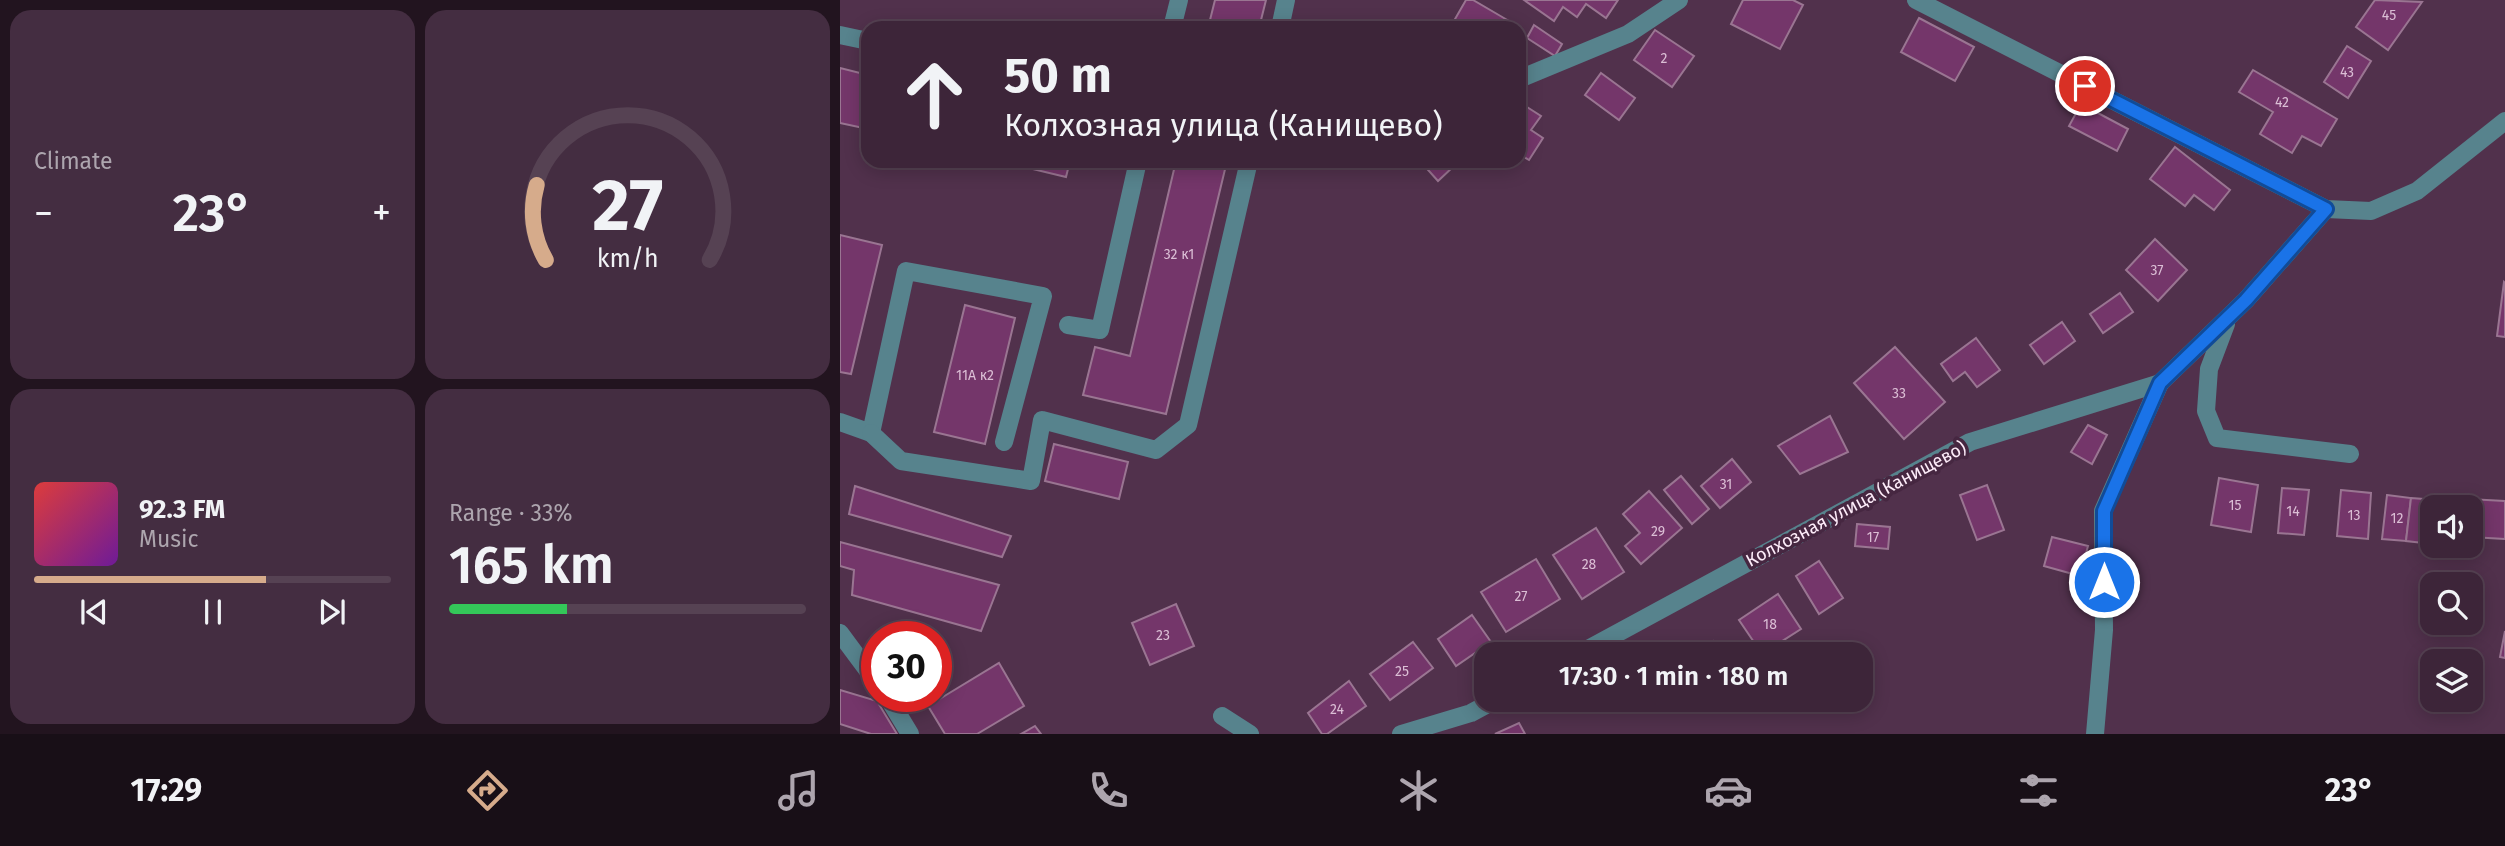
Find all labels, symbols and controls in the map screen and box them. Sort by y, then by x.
house number: 45 [2382,7,2396,24]
text: 50 m [1004,46,1112,105]
icon: ahead [889,49,980,140]
house number: 2 [1661,50,1668,67]
pin [2055,56,2115,116]
house number: 43 [2340,64,2354,81]
icon: arrive [2066,67,2104,105]
house number: 42 [2275,94,2289,111]
text: Колхозная улица (Канищево) [1004,106,1443,144]
text: Climate [34,147,113,175]
text: 27 [592,163,663,250]
text: 23° [172,182,253,245]
text: − [34,190,53,236]
text: + [372,190,391,236]
text: km/h [597,244,658,274]
house number: 32 к1 [1164,246,1194,263]
house number: 37 [2150,262,2164,279]
house number: 11А к2 [956,367,994,384]
house number: 33 [1892,385,1906,402]
street label: Колхозная улица (Канищево) [1742,436,1970,572]
house number: 31 [1720,476,1732,493]
text: 92.3 FM [139,494,225,525]
map controls [2420,495,2483,712]
button: sound [2420,495,2483,558]
house number: 15 [2228,497,2242,514]
text: Range · 33% [449,499,572,527]
house number: 14 [2286,503,2300,520]
house number: 13 [2347,507,2361,524]
house number: 12 [2391,510,2404,527]
house number: 29 [1651,523,1665,540]
text: Music [139,525,199,553]
house number: 17 [1867,529,1879,546]
text: 165 km [449,534,614,597]
position arrow [2067,545,2141,619]
house number: 28 [1582,556,1597,573]
button: search [2420,572,2483,635]
house number: 27 [1514,588,1528,605]
icon: previous [75,593,113,631]
icon: pause [194,593,232,631]
icon: next [313,593,351,631]
house number: 18 [1763,616,1777,633]
speed limit sign: 30 [861,621,952,712]
house number: 23 [1156,627,1170,644]
button: layers [2420,649,2483,712]
text: 17:30 · 1 min · 180 m [1559,661,1788,692]
house number: 25 [1395,663,1409,680]
house number: 24 [1330,701,1345,718]
icon: directions [463,766,512,815]
icon: music [774,766,823,815]
icon: phone [1084,766,1133,815]
icon: climate [1394,766,1443,815]
icon: car [1704,766,1753,815]
icon: filters [2014,766,2063,815]
text: 17:29 [131,771,202,809]
text: 23° [2325,771,2374,809]

